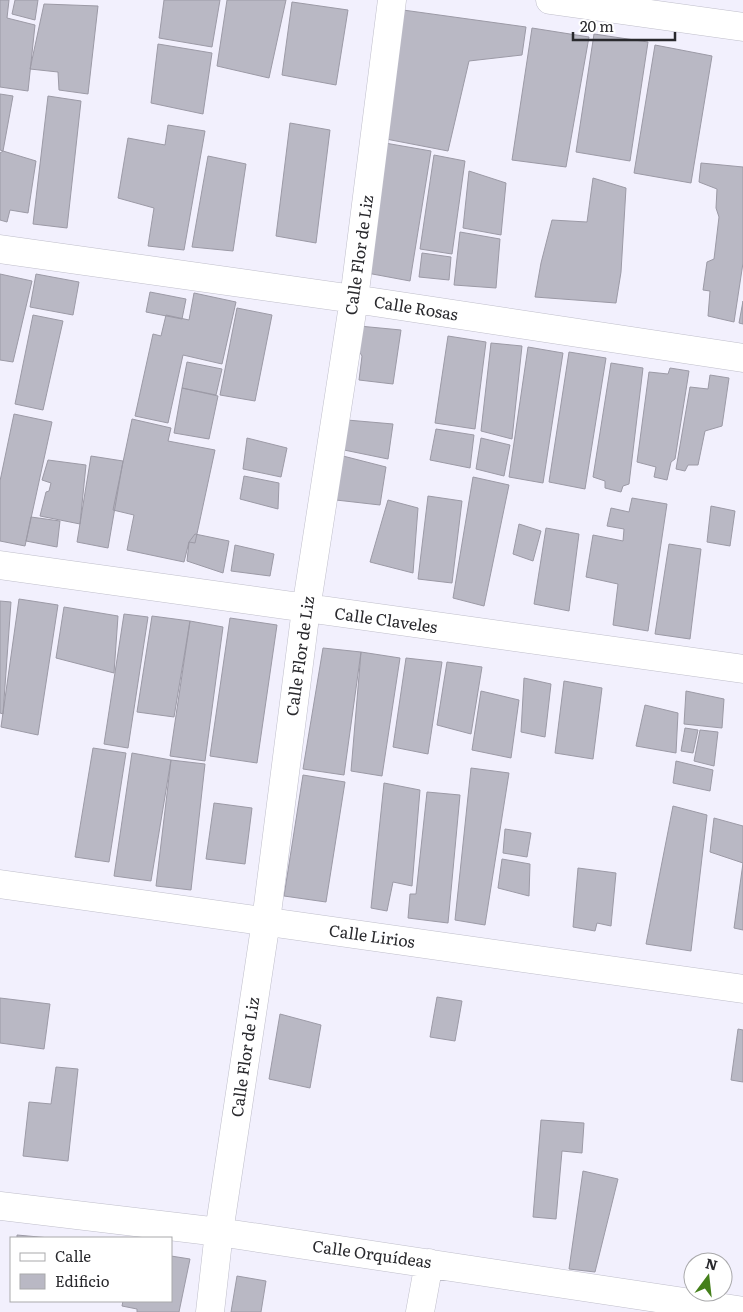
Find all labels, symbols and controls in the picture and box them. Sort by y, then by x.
scale bar [573,10,676,42]
text: 20 m [580,14,614,37]
street label: Calle Flor de Liz [338,193,378,316]
street label: Calle Rosas [372,289,460,326]
street label: Calle Flor de Liz [279,594,319,717]
street label: Calle Claveles [333,600,439,638]
street label: Calle Lirios [328,917,417,953]
street label: Calle Flor de Liz [224,995,264,1118]
street label: Calle Orquídeas [311,1233,433,1273]
legend [10,1237,172,1302]
text: Calle [55,1244,91,1267]
north arrow [683,1252,733,1302]
text: N [703,1252,720,1275]
text: Edificio [55,1269,110,1292]

